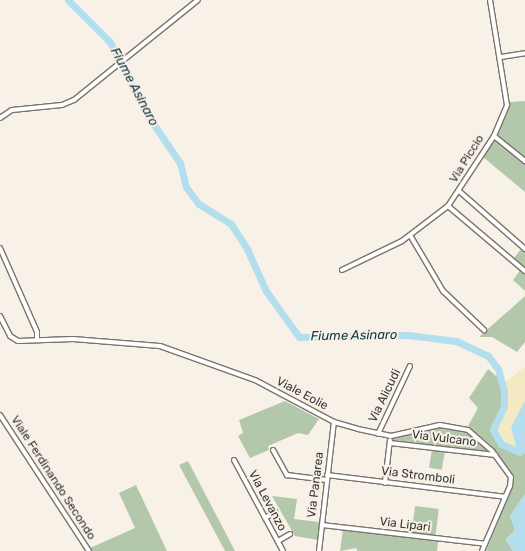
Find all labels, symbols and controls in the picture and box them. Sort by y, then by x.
water label: Fiume Asinaro [107,45,161,129]
street label: Via Piccio [447,132,487,186]
water label: Fiume Asinaro [310,327,398,345]
street label: Via Alicudi [366,367,404,425]
street label: Viale Eolie [274,374,330,414]
street label: Viale Ferdinando Secondo [7,413,99,543]
street label: Via Vulcano [411,428,477,450]
street label: Via Panarea [305,451,327,519]
street label: Via Stromboli [380,464,456,488]
street label: Via Levanzo [245,468,289,534]
street label: Via Lipari [379,515,431,535]

